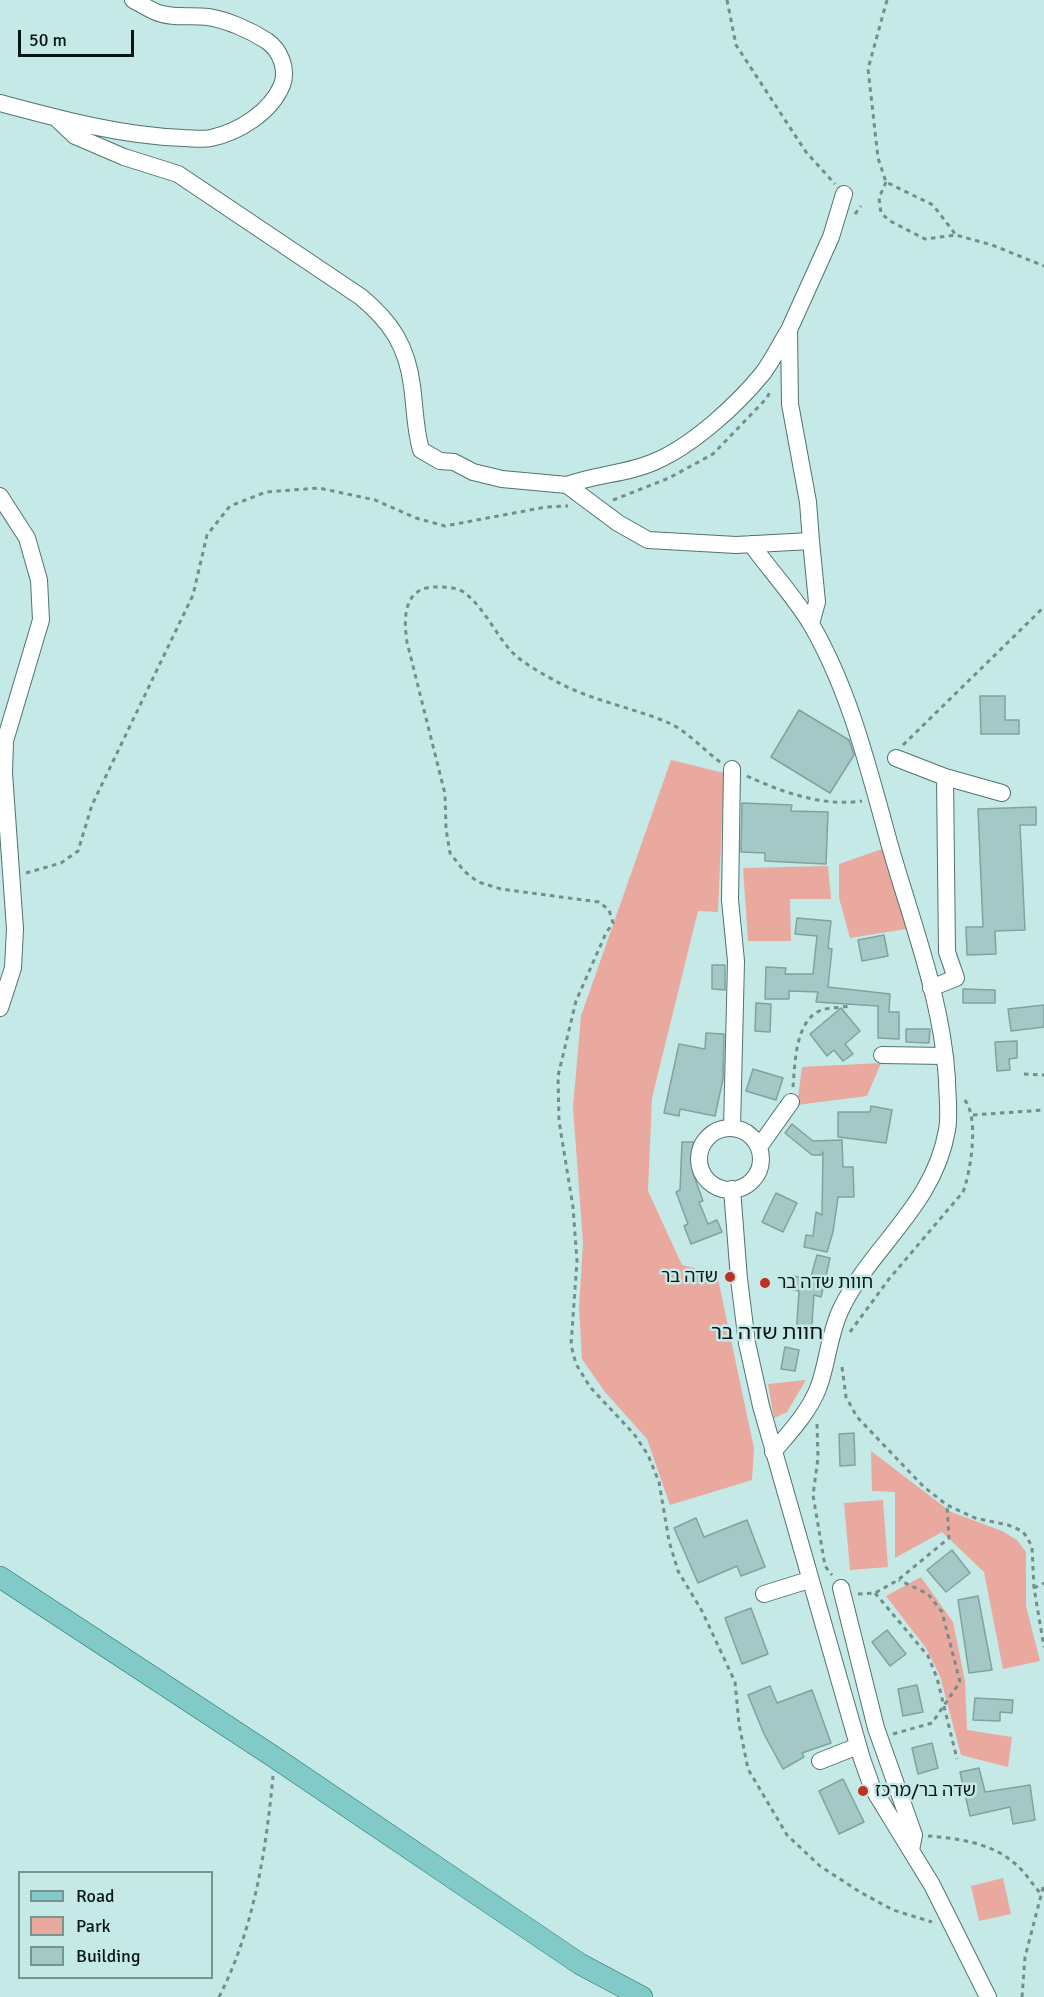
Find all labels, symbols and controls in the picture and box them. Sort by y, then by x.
scale bar [21,18,136,56]
text: 50 m [29,29,67,51]
place label: שדה בר [661,1266,718,1288]
marker: שדה בר [723,1270,737,1284]
place label: חוות שדה בר [777,1272,873,1294]
marker: חוות שדה בר [758,1276,772,1290]
district label: חוות שדה בר [711,1320,823,1346]
place label: שדה בר/מרכז [875,1780,976,1802]
marker: שדה בר/מרכז [856,1784,870,1798]
legend [18,1871,213,1979]
text: Road [76,1885,115,1907]
text: Park [76,1915,111,1937]
text: Building [76,1945,140,1967]

